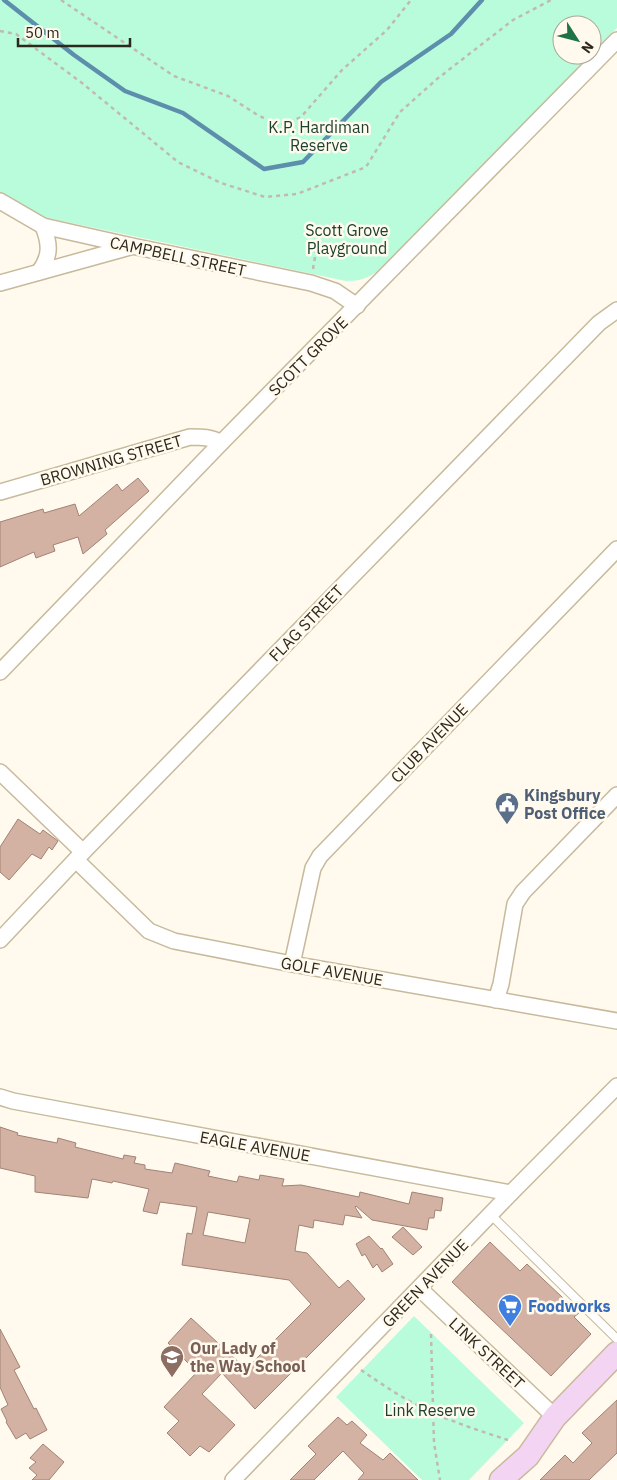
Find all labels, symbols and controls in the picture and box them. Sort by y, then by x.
scale bar [18,15,130,47]
north arrow [552,15,602,65]
text: 50 m [25,23,60,42]
text: N [577,38,598,57]
park label: K.P. Hardiman Reserve [268,117,370,155]
park label: Scott Grove Playground [305,220,389,258]
street label: CAMPBELL STREET [108,232,248,280]
street label: SCOTT GROVE [264,312,352,400]
street label: BROWNING STREET [38,430,184,490]
street label: FLAG STREET [265,581,347,665]
street label: CLUB AVENUE [386,699,472,787]
place label: Kingsbury Post Office [524,785,606,823]
public building icon: Kingsbury Post Office [494,791,520,825]
street label: GOLF AVENUE [279,952,385,990]
street label: EAGLE AVENUE [198,1126,312,1166]
street label: GREEN AVENUE [378,1235,472,1331]
supermarket icon: Foodworks [497,1293,523,1327]
place label: Foodworks [528,1296,611,1316]
street label: LINK STREET [445,1313,529,1393]
place label: Our Lady of the Way School [190,1338,306,1376]
school or university icon: Our Lady of the Way School [159,1344,185,1378]
park label: Link Reserve [384,1400,476,1420]

